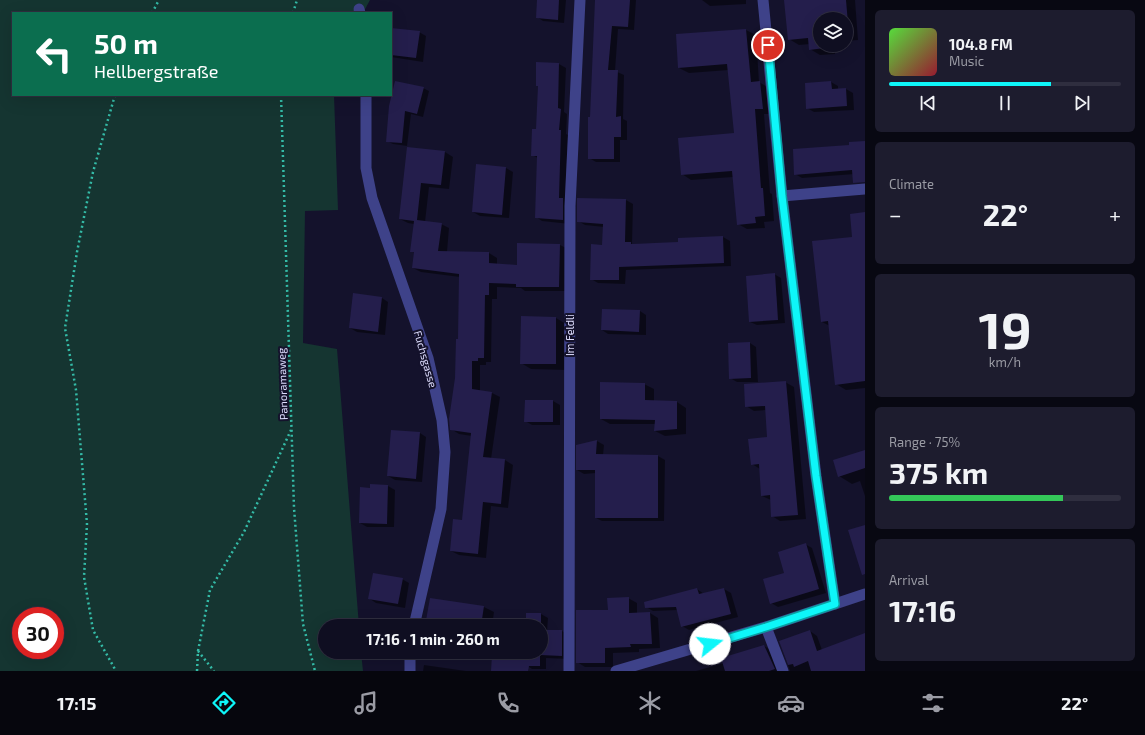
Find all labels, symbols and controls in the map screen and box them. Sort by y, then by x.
map controls [813,12,853,52]
button: layers [813,12,853,52]
text: 50 m [94,26,158,60]
icon: left [28,28,80,80]
pin [751,28,785,62]
icon: arrive [757,34,779,56]
text: 104.8 FM [949,35,1013,53]
text: Music [949,53,984,69]
text: Hellbergstraße [94,60,218,82]
icon: previous [917,92,939,114]
icon: pause [994,92,1016,114]
icon: next [1071,92,1093,114]
text: Climate [889,176,934,192]
text: 22° [983,196,1028,232]
text: − [889,201,902,227]
text: + [1109,201,1121,227]
text: 19 [978,297,1032,359]
street label: Im Feldli [563,314,576,356]
street label: Fuchsgasse [412,329,440,389]
street label: Panoramaweg [274,348,290,420]
text: km/h [989,354,1021,370]
text: Range · 75% [889,434,960,450]
text: 375 km [889,454,988,490]
text: Arrival [889,572,929,588]
text: 17:16 [889,592,956,628]
speed limit sign: 30 [12,607,64,659]
position arrow [689,623,731,665]
text: 17:16 · 1 min · 260 m [366,630,500,648]
icon: directions [210,689,238,717]
icon: music [352,689,380,717]
icon: phone [494,689,522,717]
icon: climate [636,689,664,717]
icon: car [777,689,805,717]
icon: filters [919,689,947,717]
text: 17:15 [57,692,97,714]
text: 22° [1061,692,1088,714]

